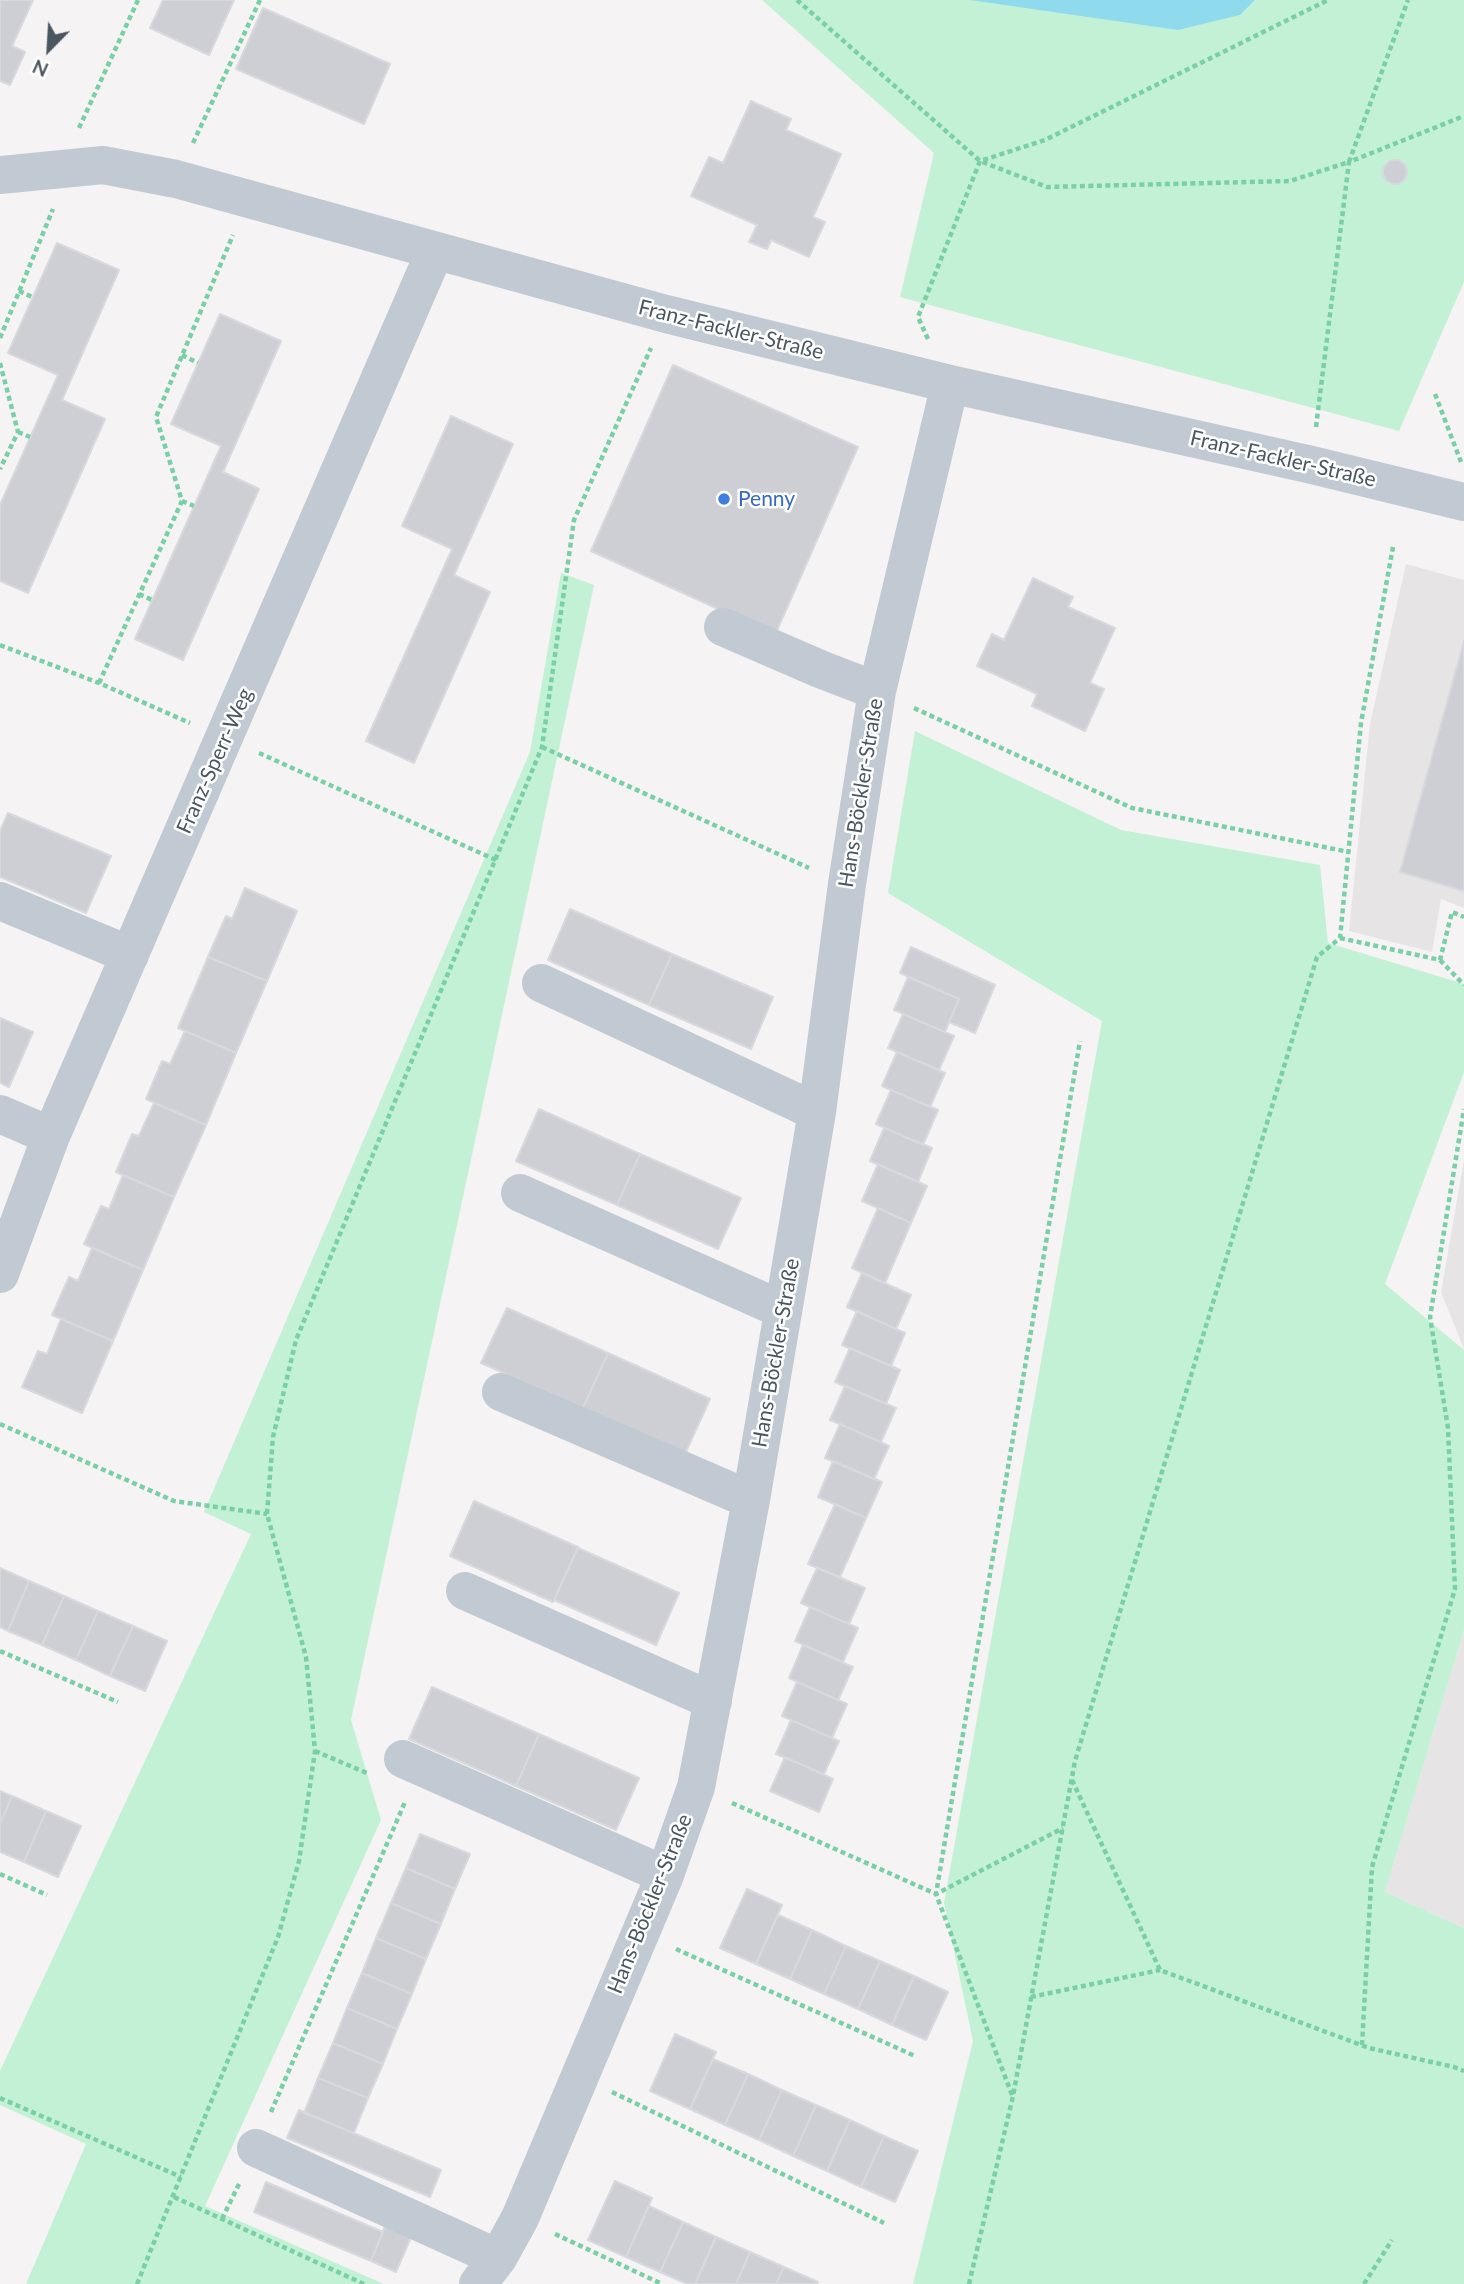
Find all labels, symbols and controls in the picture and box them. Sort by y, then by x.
north arrow [14,14,84,84]
text: N [29,55,52,82]
street label: Franz-Fackler-Straße [636,295,826,365]
street label: Franz-Fackler-Straße [1188,425,1378,493]
place label: Penny [738,486,795,512]
marker: Penny [716,491,732,507]
street label: Franz-Sperr-Weg [172,684,258,838]
street label: Hans-Böckler-Straße [834,696,888,890]
street label: Hans-Böckler-Straße [747,1257,805,1449]
street label: Hans-Böckler-Straße [602,1811,698,1997]

